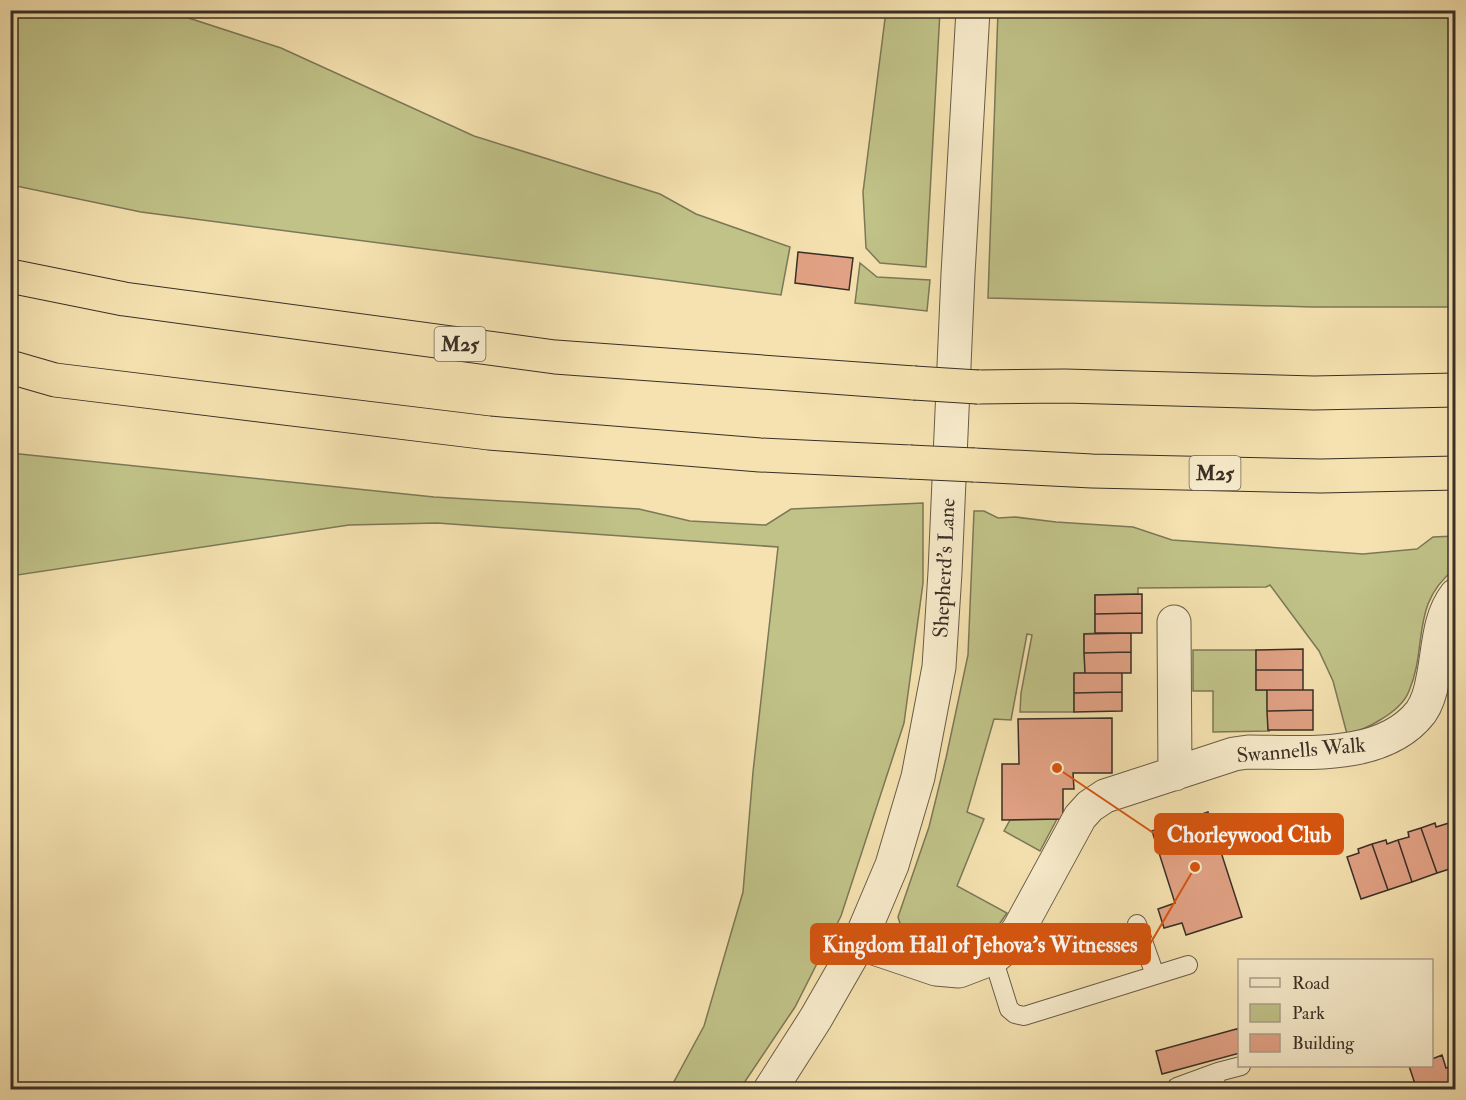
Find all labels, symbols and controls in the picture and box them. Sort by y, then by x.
road number: M25 [434,327,486,361]
road number: M25 [1190,456,1240,490]
street label: Shepherd's Lane [927,497,962,639]
street label: Swannells Walk [1235,731,1367,770]
callout: Chorleywood Club [1155,814,1343,854]
text: Chorleywood Club [1167,821,1332,850]
callout: Kingdom Hall of Jehova's Witnesses [811,924,1150,964]
text: Kingdom Hall of Jehova's Witnesses [823,931,1138,960]
legend [1238,959,1433,1067]
text: Road [1292,972,1330,995]
text: Park [1292,1002,1325,1025]
text: Building [1292,1032,1355,1055]

